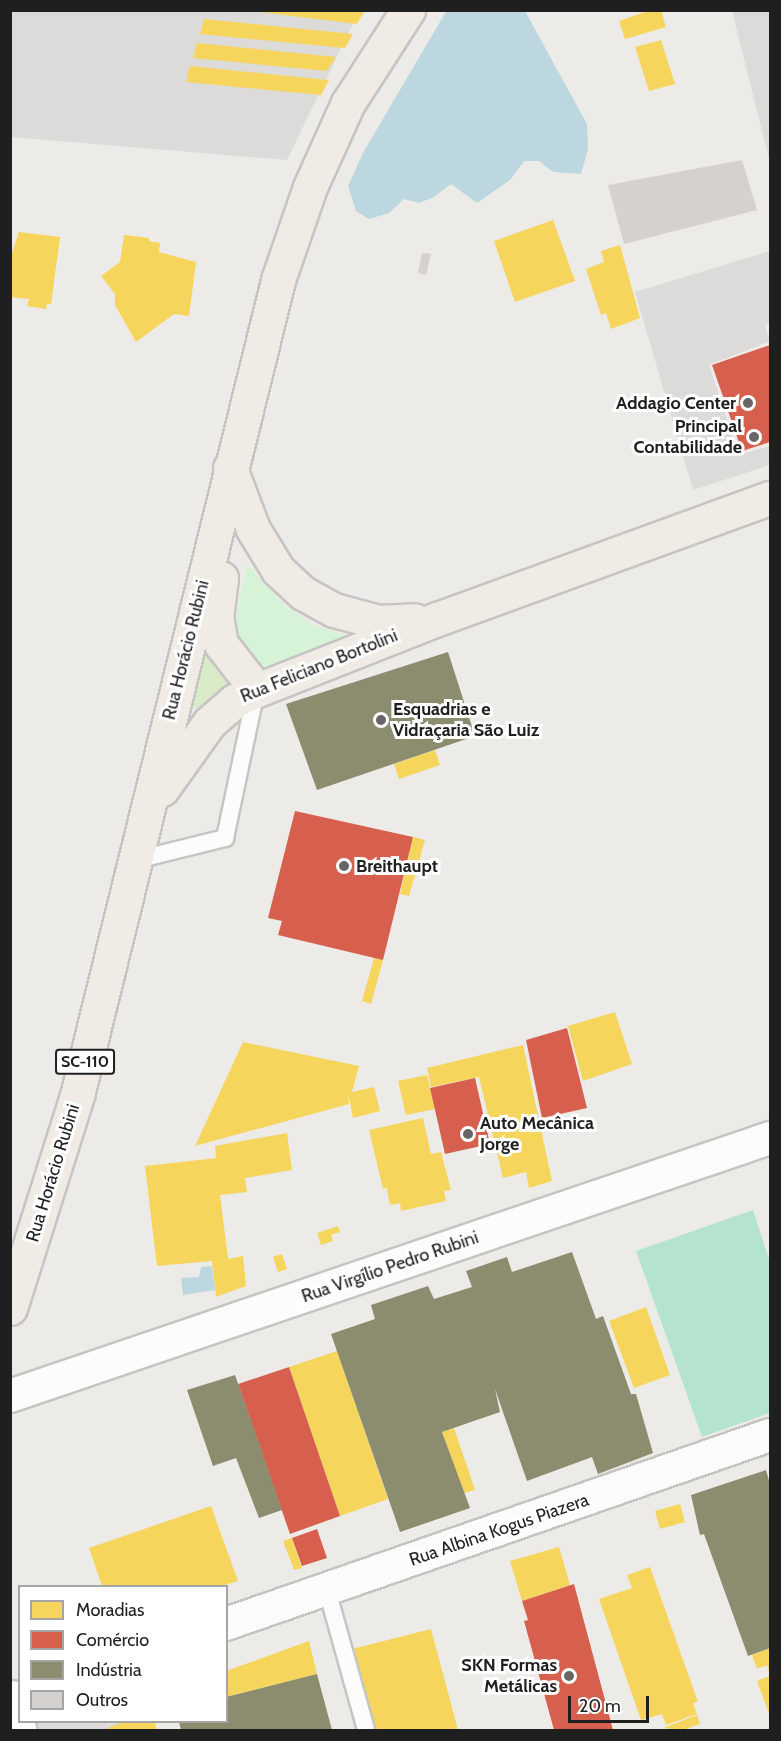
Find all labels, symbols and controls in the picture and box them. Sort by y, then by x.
place label: Addagio Center [616,392,736,414]
marker: Addagio Center [741,396,755,410]
place label: Principal Contabilidade [634,416,742,458]
marker: Principal Contabilidade [747,430,761,444]
street label: Rua Horácio Rubini [158,578,214,722]
street label: Rua Feliciano Bortolini [237,625,401,707]
place label: Esquadrias e Vidraçaria São Luiz [393,699,539,742]
marker: Esquadrias e Vidraçaria São Luiz [374,713,388,727]
place label: Breithaupt [356,855,438,877]
marker: Breithaupt [337,859,351,873]
road number: SC-110 [55,1049,115,1075]
street label: Rua Horácio Rubini [22,1101,84,1245]
place label: Auto Mecânica Jorge [480,1113,594,1156]
marker: Auto Mecânica Jorge [461,1127,475,1141]
street label: Rua Virgílio Pedro Rubini [299,1227,481,1307]
street label: Rua Albina Kogus Piazera [406,1489,592,1571]
legend [18,1585,228,1723]
text: Moradias [76,1599,144,1621]
text: Comércio [76,1629,149,1651]
place label: SKN Formas Metálicas [461,1655,557,1698]
text: Indústria [76,1659,142,1681]
marker: SKN Formas Metálicas [562,1669,576,1683]
scale bar [571,1684,652,1722]
text: Outros [76,1689,128,1711]
text: 20 m [579,1695,621,1717]

